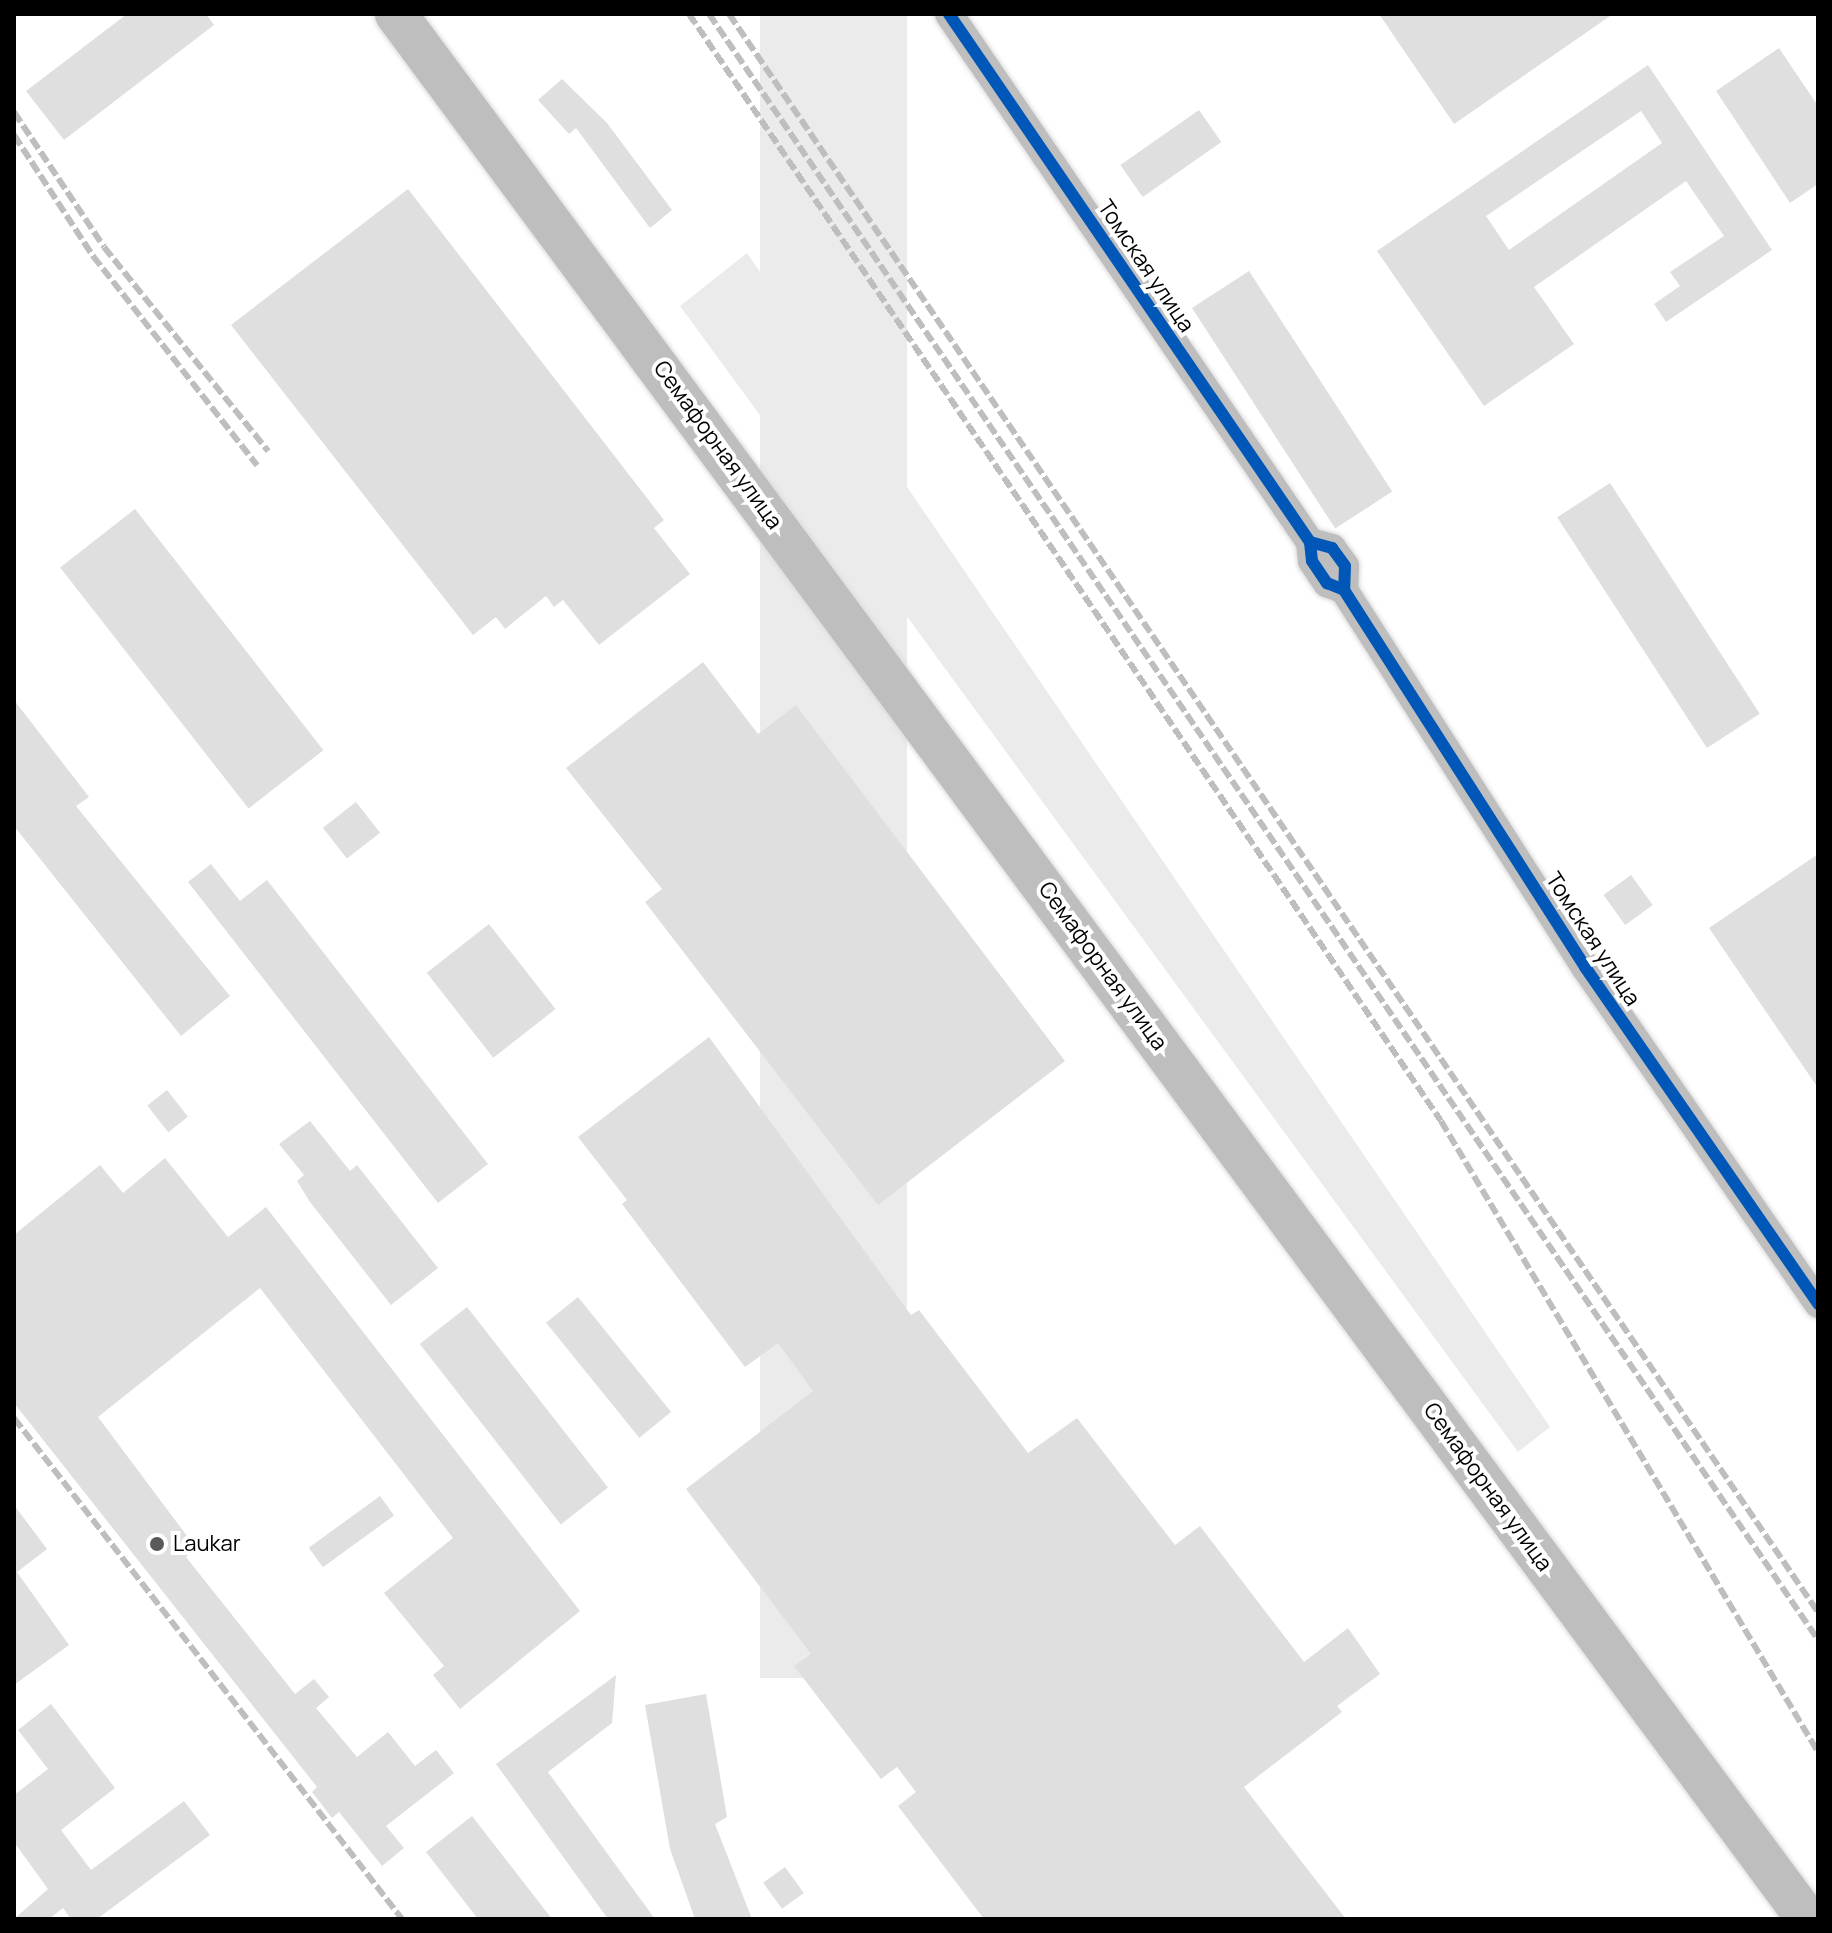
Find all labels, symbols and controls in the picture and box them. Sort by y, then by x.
street label: Томская улица [1092,195,1200,337]
street label: Семафорная улица [648,356,788,534]
street label: Томская улица [1540,867,1646,1011]
street label: Семафорная улица [1033,877,1173,1055]
street label: Семафорная улица [1418,1398,1558,1576]
place label: Laukar [173,1531,241,1557]
marker: Laukar [148,1535,166,1553]

